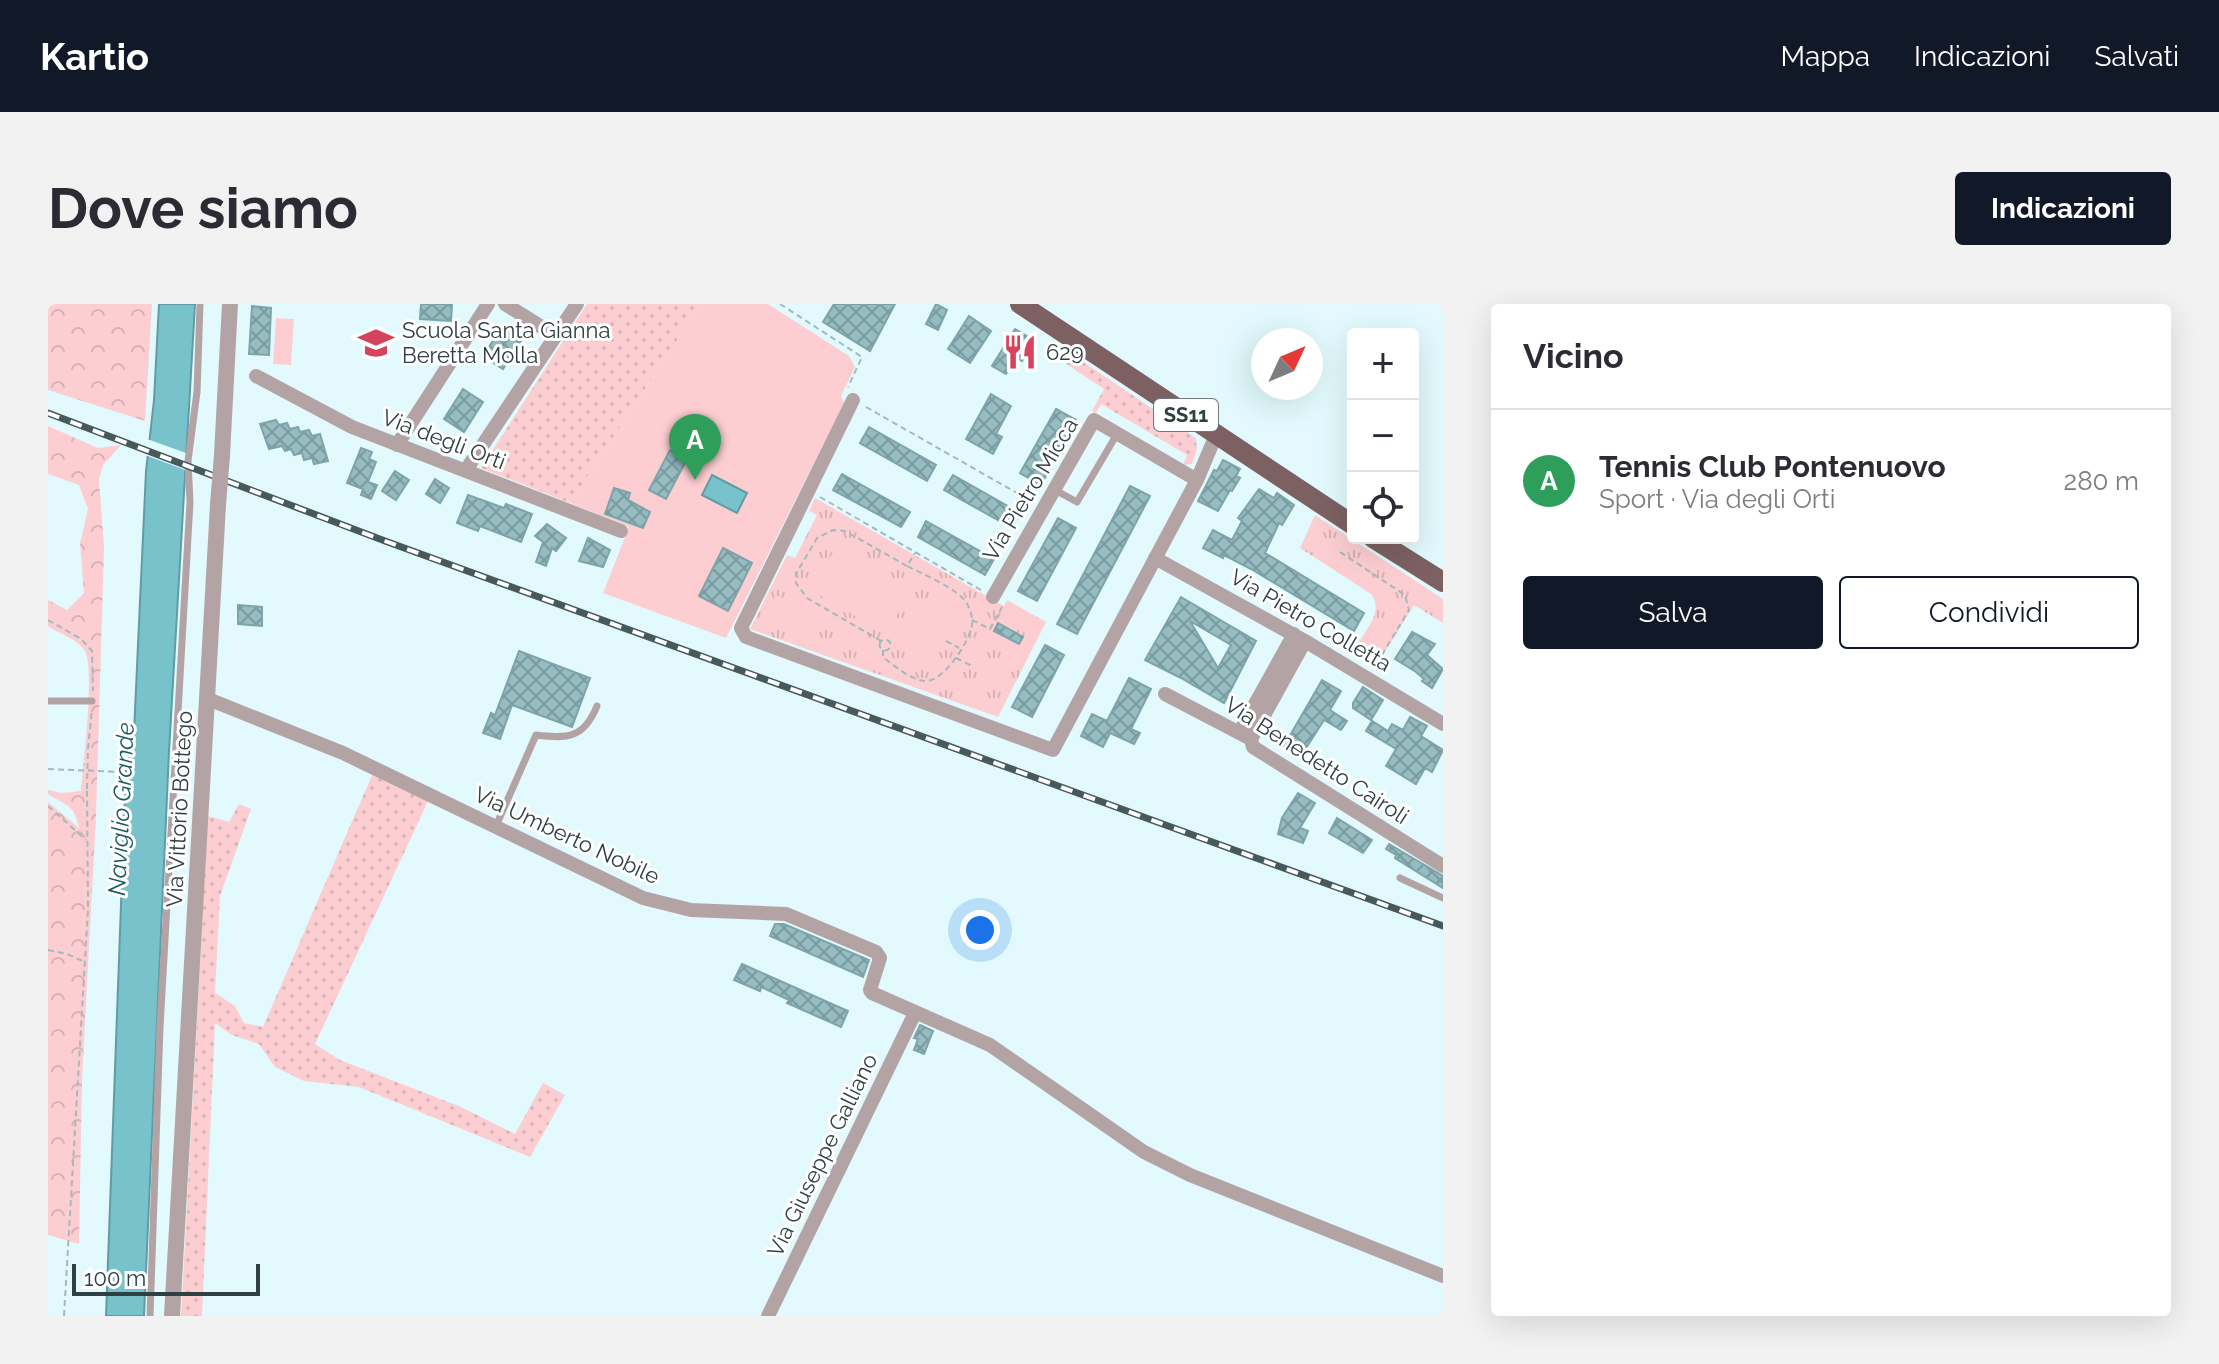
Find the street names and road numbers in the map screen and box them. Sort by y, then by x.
road number: SS11 [1154,399,1218,431]
street label: Via degli Orti [379,404,509,474]
street label: Via Pietro Micca [977,413,1083,565]
street label: Via Pietro Colletta [1226,563,1396,677]
street label: Via Benedetto Cairoli [1220,691,1414,829]
street label: Via Vittorio Bottego [161,710,197,908]
street label: Via Umberto Nobile [470,781,664,889]
street label: Via Giuseppe Galliano [762,1049,882,1261]

